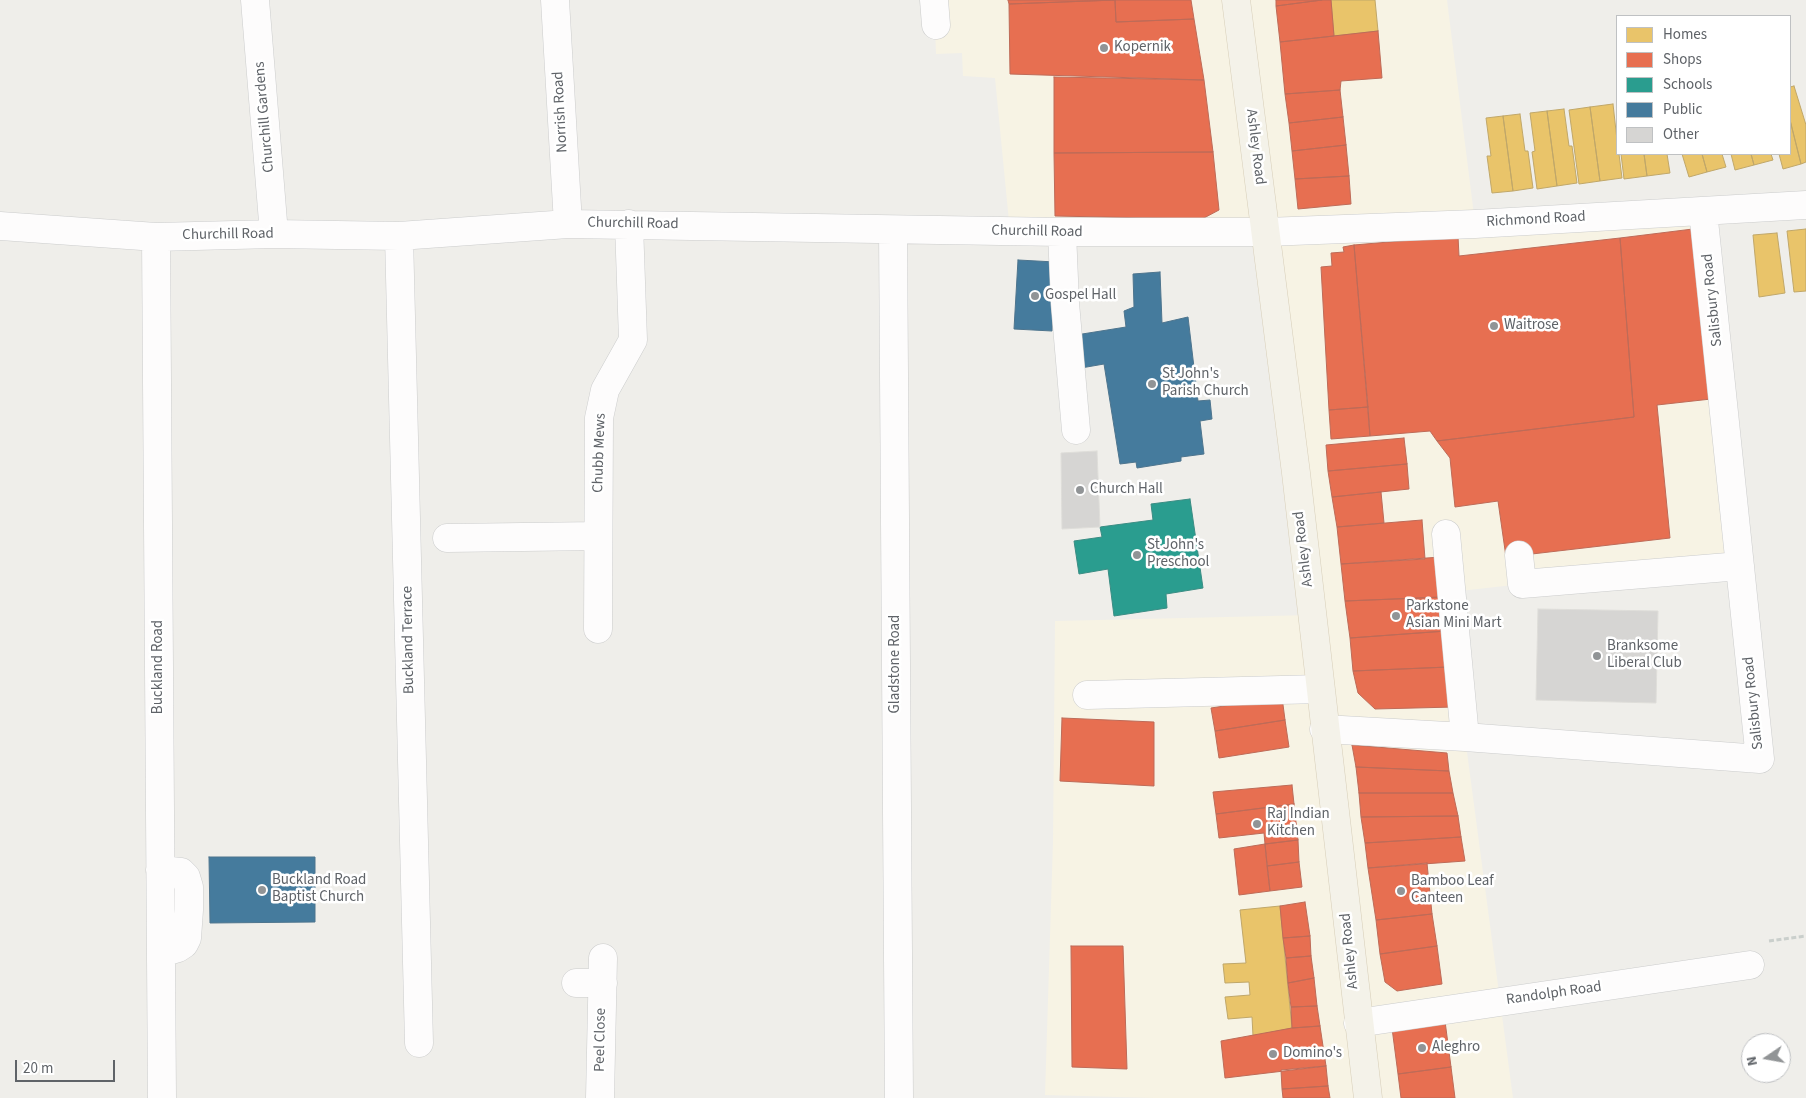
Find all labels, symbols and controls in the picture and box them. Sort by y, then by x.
legend [1616,15,1791,155]
text: Homes [1663,24,1707,45]
place label: Kopernik [1114,39,1171,57]
marker: Kopernik [1098,42,1110,54]
text: Shops [1663,49,1702,70]
street label: Churchill Gardens [251,61,279,173]
street label: Norrish Road [550,71,572,153]
text: Schools [1663,74,1712,95]
text: Public [1663,99,1702,120]
street label: Ashley Road [1241,108,1269,186]
text: Other [1663,124,1699,145]
street label: Richmond Road [1486,208,1586,232]
street label: Churchill Road [587,214,679,234]
street label: Churchill Road [991,222,1083,242]
street label: Churchill Road [182,225,274,245]
street label: Salisbury Road [1699,253,1727,347]
place label: Gospel Hall [1045,287,1116,305]
marker: Gospel Hall [1029,290,1041,302]
place label: Waitrose [1504,317,1559,335]
marker: Waitrose [1488,320,1500,332]
place label: St John's Parish Church [1162,366,1249,401]
marker: St John's Parish Church [1146,378,1158,390]
street label: Chubb Mews [590,413,610,493]
place label: Church Hall [1090,481,1163,499]
marker: Church Hall [1074,484,1086,496]
street label: Ashley Road [1290,510,1318,588]
place label: St John's Preschool [1147,537,1209,572]
marker: St John's Preschool [1131,549,1143,561]
street label: Buckland Terrace [399,586,419,694]
place label: Parkstone Asian Mini Mart [1406,598,1501,633]
marker: Parkstone Asian Mini Mart [1390,610,1402,622]
street label: Gladstone Road [887,615,905,713]
street label: Buckland Road [150,620,168,714]
place label: Branksome Liberal Club [1607,638,1682,673]
marker: Branksome Liberal Club [1591,650,1603,662]
street label: Salisbury Road [1740,656,1768,750]
place label: Raj Indian Kitchen [1267,806,1330,841]
marker: Raj Indian Kitchen [1251,818,1263,830]
place label: Buckland Road Baptist Church [272,872,366,907]
place label: Bamboo Leaf Canteen [1411,873,1494,908]
marker: Buckland Road Baptist Church [256,884,268,896]
marker: Bamboo Leaf Canteen [1395,885,1407,897]
street label: Ashley Road [1337,912,1363,990]
street label: Randolph Road [1505,978,1603,1010]
street label: Peel Close [591,1008,611,1072]
north arrow [1741,1033,1791,1083]
place label: Aleghro [1432,1039,1480,1057]
marker: Aleghro [1416,1042,1428,1054]
place label: Domino's [1283,1045,1342,1063]
marker: Domino's [1267,1048,1279,1060]
scale bar [18,1050,118,1082]
text: N [1742,1054,1763,1068]
text: 20 m [23,1058,53,1079]

